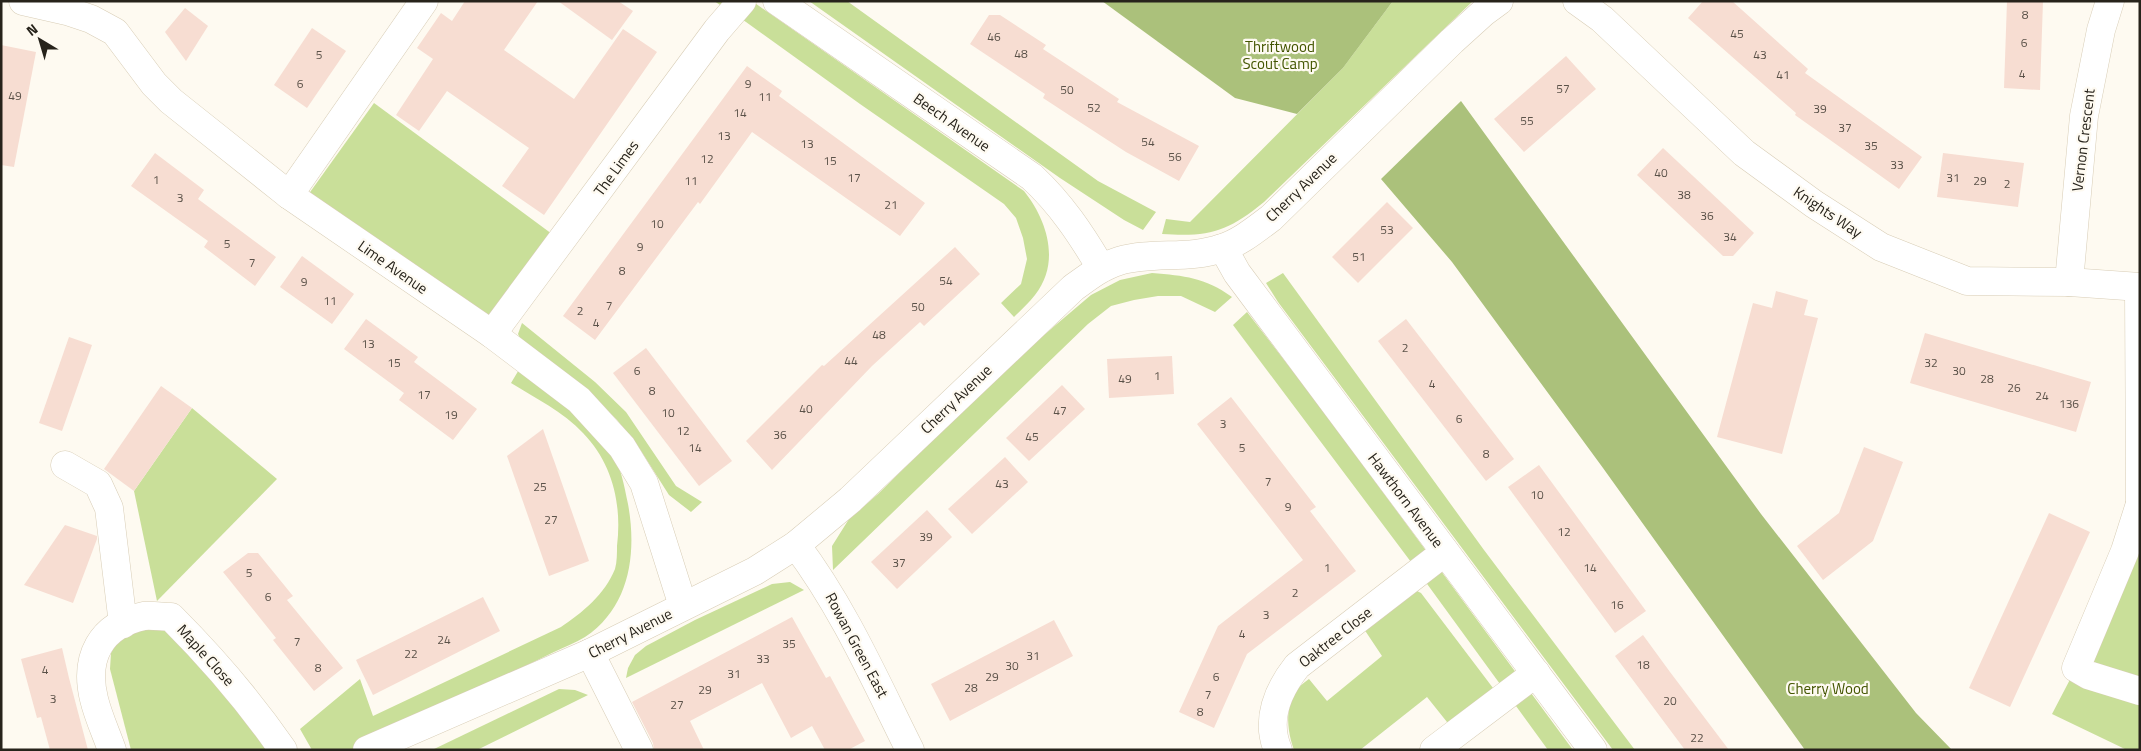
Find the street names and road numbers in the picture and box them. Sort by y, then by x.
street label: Beech Avenue [909,87,995,157]
street label: Vernon Crescent [2065,87,2101,193]
street label: The Limes [588,135,644,201]
street label: Cherry Avenue [1260,147,1342,227]
street label: Knights Way [1789,180,1867,244]
street label: Lime Avenue [353,234,433,300]
street label: Cherry Avenue [915,359,997,439]
street label: Hawthorn Avenue [1363,448,1449,552]
street label: Rowan Green East [820,588,895,702]
street label: Oaktree Close [1293,601,1377,673]
street label: Cherry Avenue [584,602,676,664]
street label: Maple Close [172,619,240,691]

